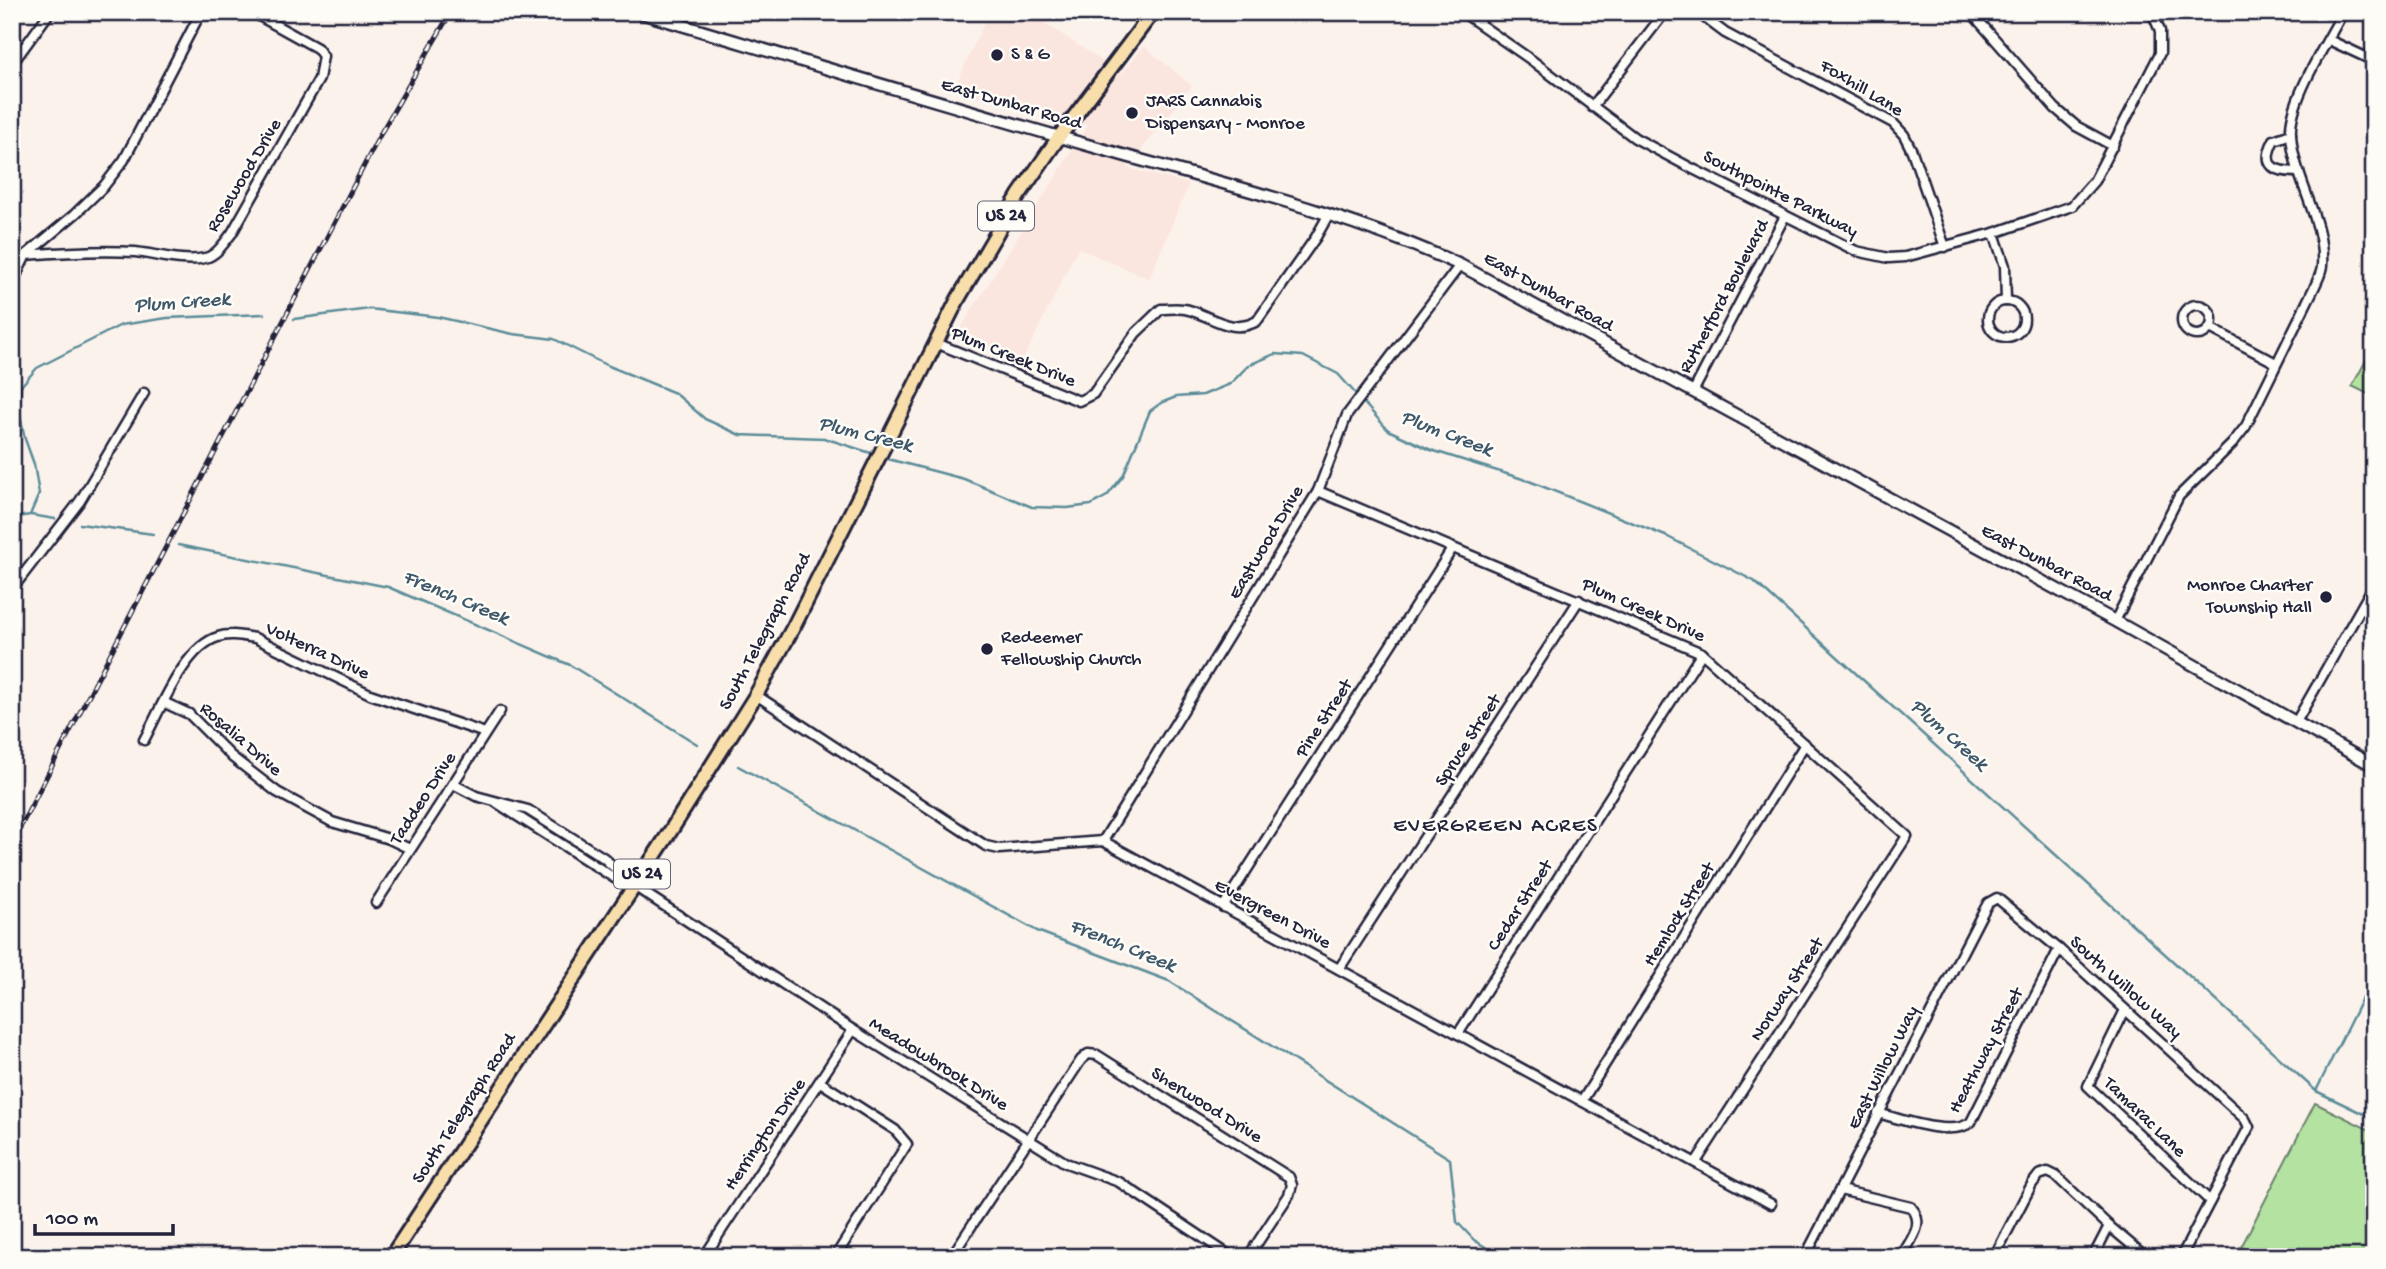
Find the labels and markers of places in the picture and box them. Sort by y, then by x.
place label: S & G [1011,44,1051,67]
marker: S & G [989,47,1005,63]
place label: JARS Cannabis Dispensary - Monroe [1144,91,1305,136]
marker: JARS Cannabis Dispensary - Monroe [1124,105,1140,121]
place label: Monroe Charter Township Hall [2187,575,2314,620]
marker: Monroe Charter Township Hall [2318,589,2334,605]
place label: Redeemer Fellowship Church [1000,627,1141,672]
marker: Redeemer Fellowship Church [979,641,995,657]

